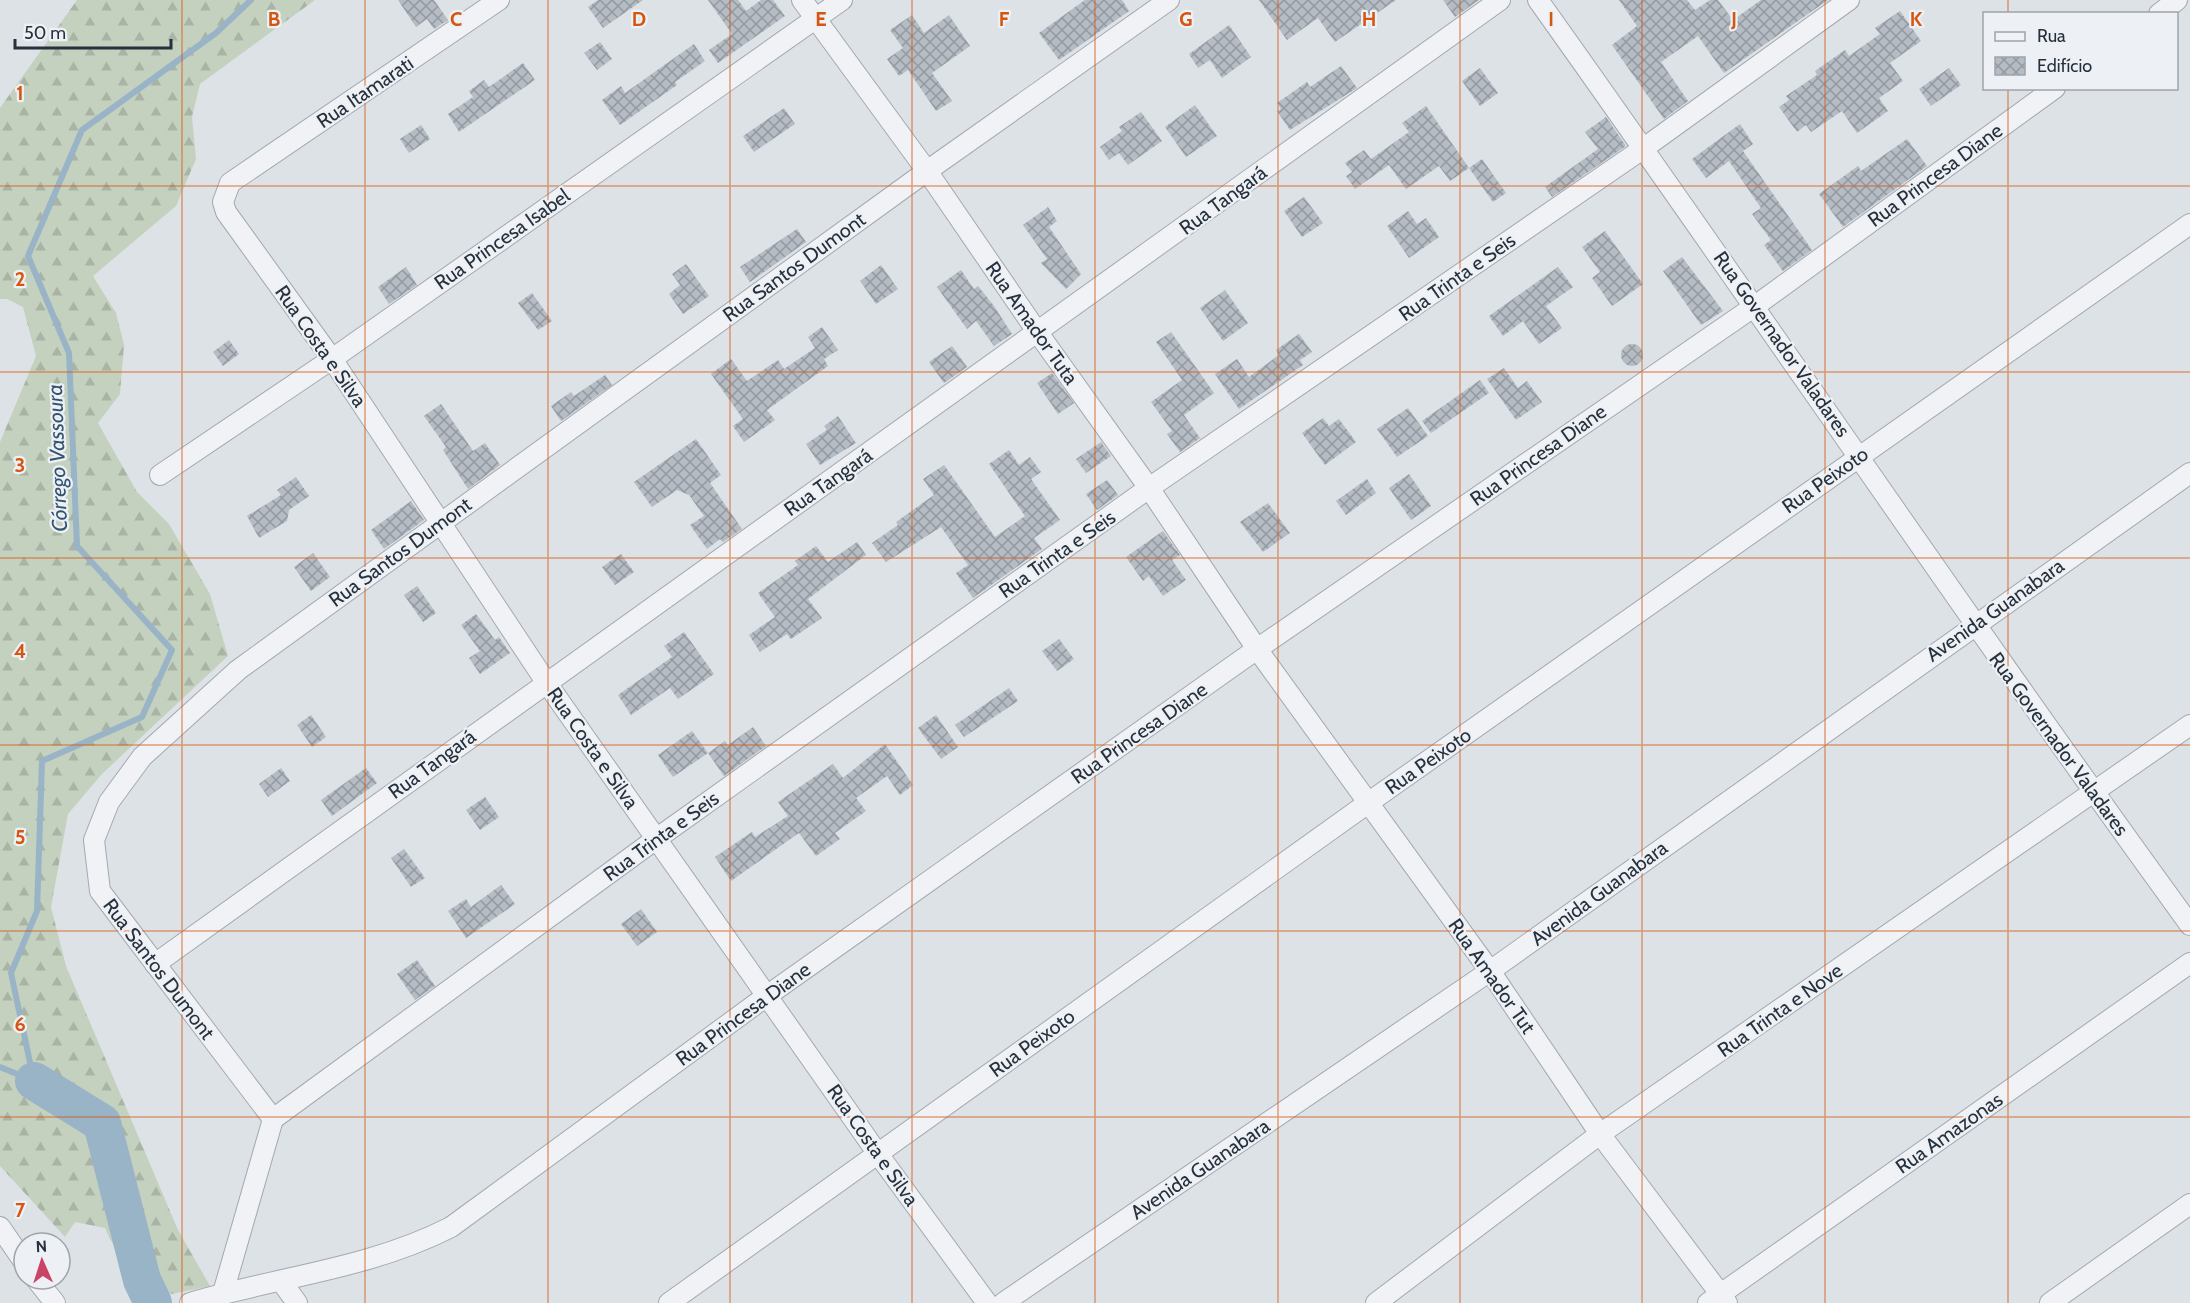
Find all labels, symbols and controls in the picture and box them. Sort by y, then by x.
text: B [268,7,280,31]
text: C [450,7,462,31]
text: D [632,7,646,31]
text: E [815,7,827,31]
text: F [999,7,1010,31]
text: G [1179,7,1193,31]
text: H [1362,7,1376,31]
text: I [1548,7,1554,31]
text: J [1730,7,1737,31]
text: K [1910,7,1923,31]
scale bar [15,12,171,50]
legend [1983,12,2178,90]
text: 50 m [24,22,66,44]
text: Rua [2037,25,2066,47]
street label: Rua Itamarati [312,51,418,133]
text: Edifício [2037,55,2092,77]
text: 1 [16,81,24,105]
street label: Rua Princesa Diane [1863,118,2007,232]
street label: Rua Tangará [1175,160,1272,240]
street label: Rua Princesa Isabel [430,183,575,295]
street label: Rua Santos Dumont [718,207,870,327]
street label: Rua Trinta e Seis [1394,228,1520,326]
street label: Rua Governador Valadares [1709,247,1855,441]
street label: Rua Amador Tuta [981,257,1084,389]
text: 2 [15,267,25,291]
street label: Rua Costa e Silva [270,281,372,412]
water label: Córrego Vassoura [42,384,72,532]
street label: Rua Princesa Diane [1465,399,1611,511]
street label: Rua Peixoto [1777,442,1873,518]
street label: Rua Tangará [779,443,877,521]
text: 3 [15,453,25,477]
street label: Rua Santos Dumont [324,492,476,612]
street label: Rua Trinta e Seis [994,505,1120,603]
street label: Avenida Guanabara [1921,553,2069,667]
text: 4 [14,639,26,663]
street label: Rua Governador Valadares [1984,648,2134,840]
street label: Rua Princesa Diane [1066,677,1212,789]
street label: Rua Costa e Silva [542,683,644,814]
street label: Rua Peixoto [1380,723,1476,799]
street label: Rua Tangará [384,724,481,804]
street label: Rua Trinta e Seis [599,786,723,886]
text: 5 [15,825,25,849]
street label: Avenida Guanabara [1526,835,1672,951]
street label: Rua Santos Dumont [98,894,220,1044]
street label: Rua Amador Tut [1443,914,1541,1038]
street label: Rua Princesa Diane [671,957,815,1071]
street label: Rua Trinta e Nove [1713,958,1847,1062]
street label: Rua Peixoto [985,1004,1079,1082]
text: 6 [14,1012,26,1036]
street label: Rua Costa e Silva [822,1080,924,1211]
street label: Rua Amazonas [1891,1087,2007,1179]
street label: Avenida Guanabara [1126,1113,1275,1224]
text: 7 [15,1198,26,1222]
north arrow [12,1231,72,1291]
text: N [35,1237,47,1256]

